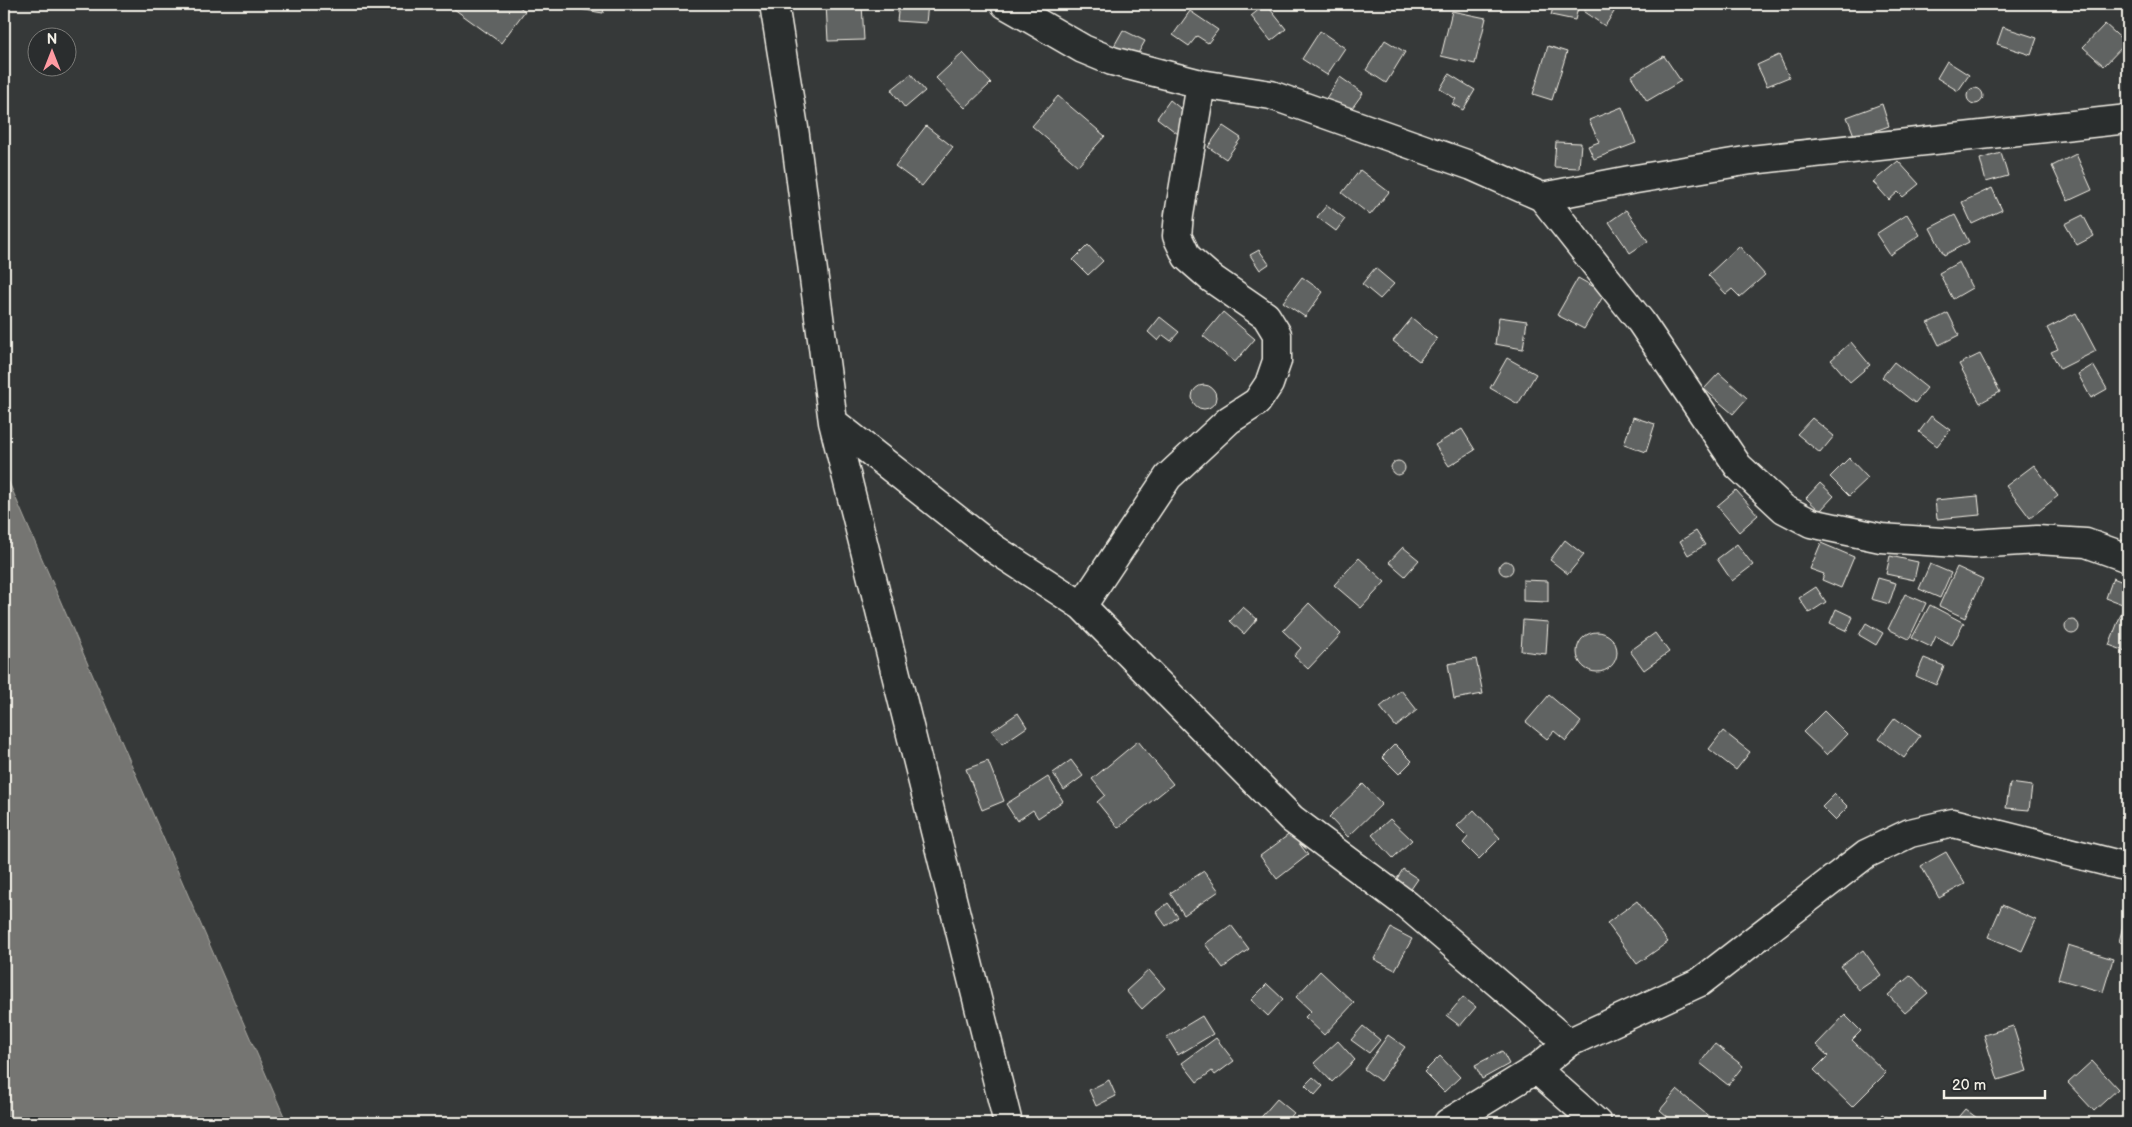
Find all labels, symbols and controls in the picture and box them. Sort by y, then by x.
north arrow [28,28,78,78]
text: N [47,31,57,48]
scale bar [1944,1067,2046,1099]
text: 20 m [1952,1076,1986,1095]

